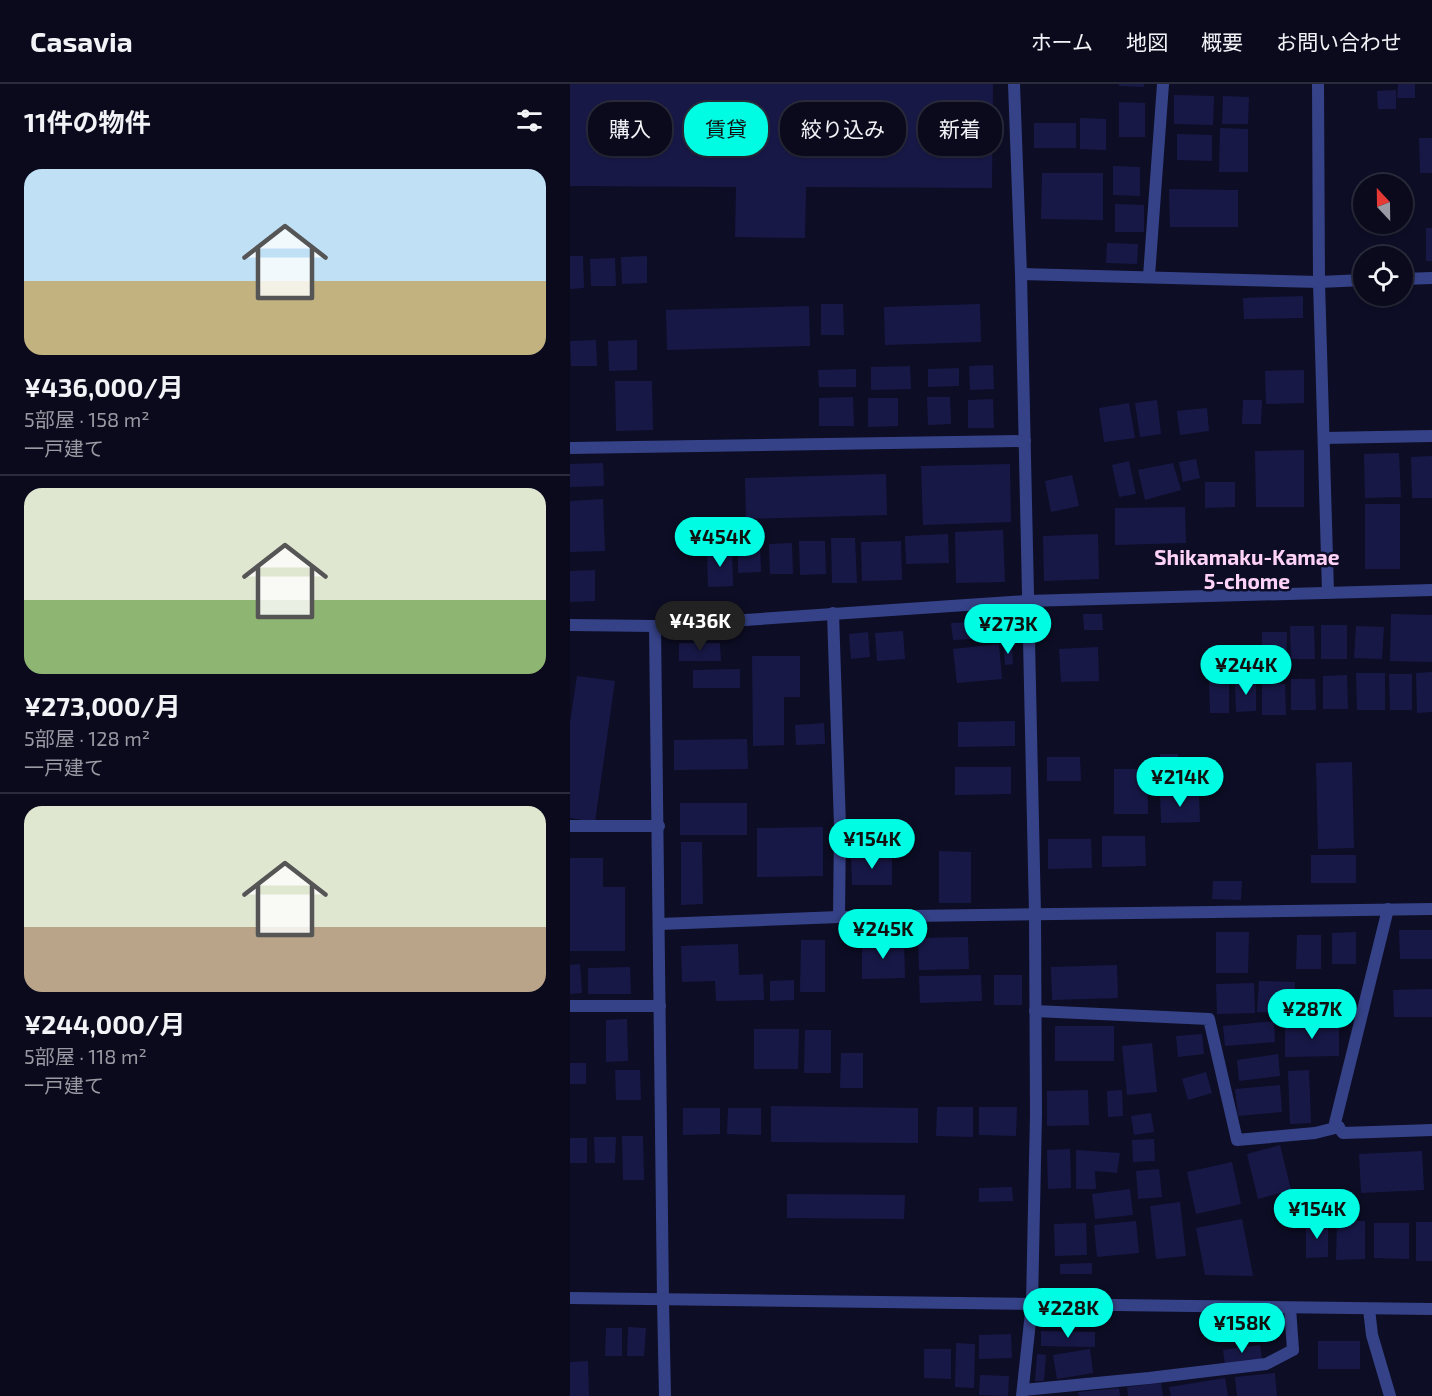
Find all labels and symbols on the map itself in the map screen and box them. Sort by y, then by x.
north arrow [1353,174,1413,234]
pin: ¥454K [678,517,762,568]
district label: Shikamaku-Kamae 5-chome [1154,544,1340,593]
pin: ¥436K [658,601,742,652]
pin: ¥273K [966,604,1050,655]
pin: ¥244K [1204,645,1288,696]
pin: ¥214K [1138,757,1222,808]
pin: ¥154K [830,819,914,870]
pin: ¥245K [841,909,925,960]
pin: ¥287K [1270,989,1354,1040]
pin: ¥154K [1275,1189,1359,1240]
pin: ¥228K [1026,1288,1110,1339]
pin: ¥158K [1200,1303,1284,1354]

